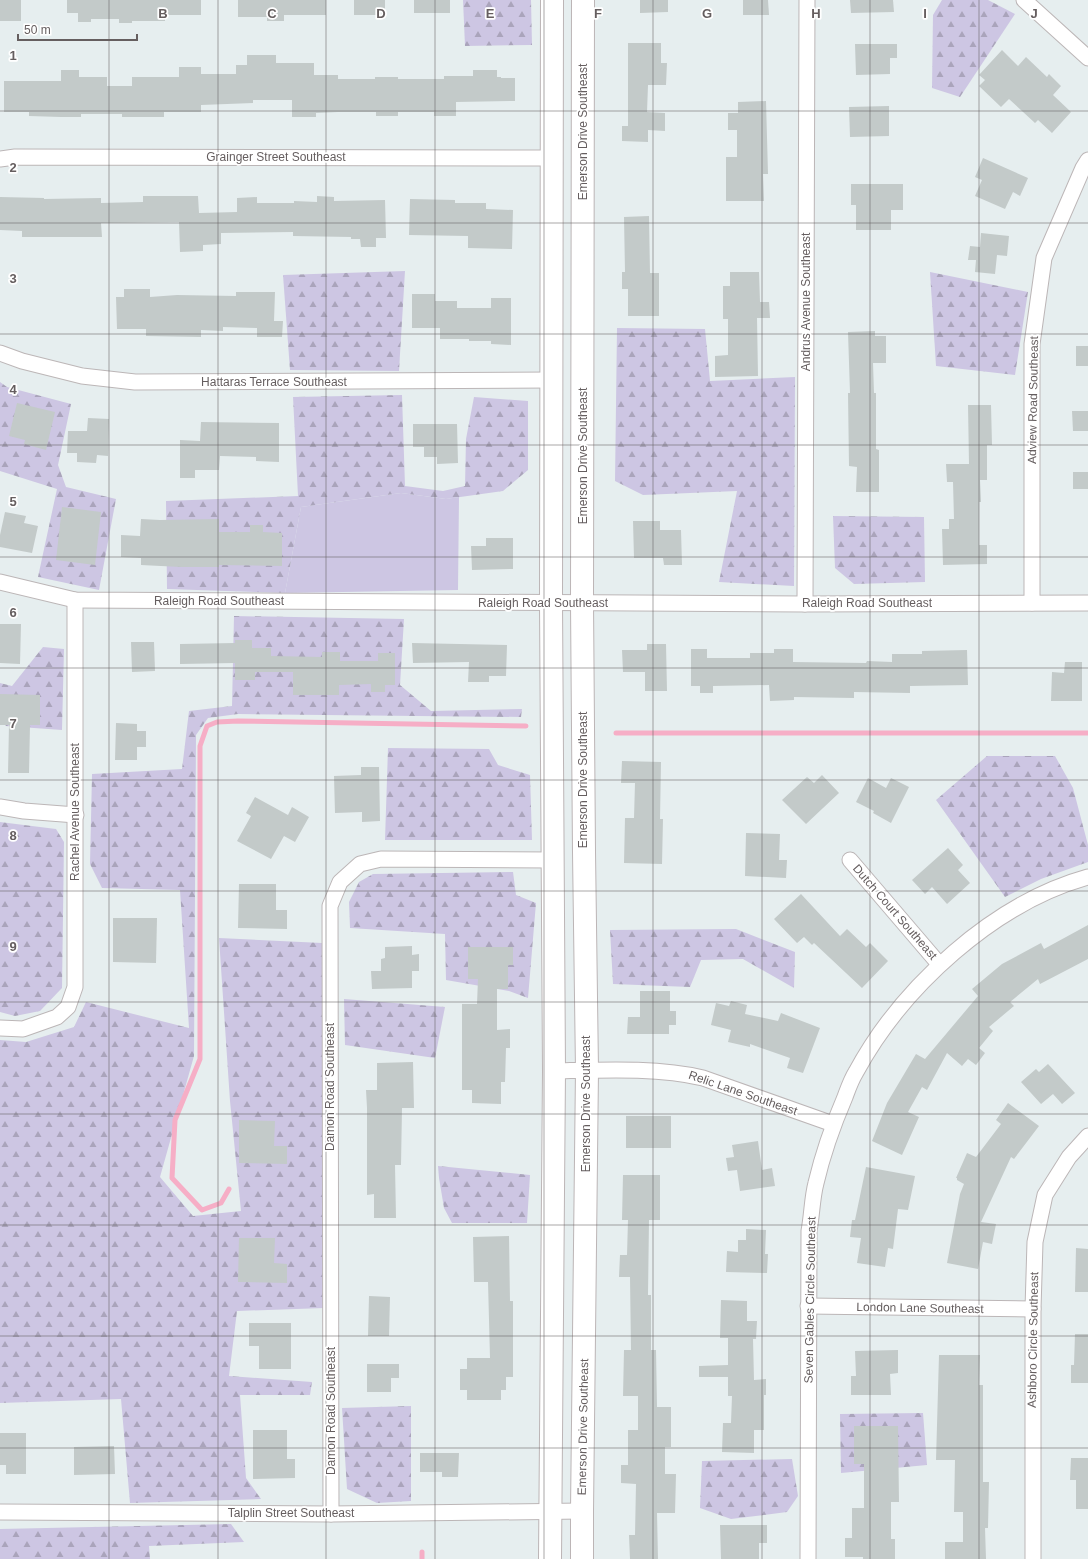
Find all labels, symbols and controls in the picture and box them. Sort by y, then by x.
text: B [158,6,168,21]
text: C [267,6,277,21]
text: D [376,6,386,21]
text: E [486,6,495,21]
text: F [594,6,602,21]
text: G [702,6,712,21]
text: H [811,6,821,21]
text: I [923,6,927,21]
text: J [1030,6,1038,21]
scale bar [18,16,137,42]
text: 50 m [24,23,51,37]
text: 1 [9,48,17,63]
street label: Emerson Drive Southeast [576,63,590,200]
street label: Grainger Street Southeast [206,150,346,164]
text: 2 [9,160,17,175]
street label: Andrus Avenue Southeast [799,232,813,371]
text: 3 [9,271,17,286]
street label: Adview Road Southeast [1025,335,1041,464]
street label: Hattaras Terrace Southeast [201,375,348,389]
text: 4 [9,382,17,397]
street label: Emerson Drive Southeast [576,387,590,524]
text: 5 [9,494,17,509]
street label: Raleigh Road Southeast [154,594,285,608]
street label: Raleigh Road Southeast [478,596,609,610]
street label: Raleigh Road Southeast [802,596,933,610]
text: 6 [9,605,17,620]
street label: Emerson Drive Southeast [576,711,590,848]
text: 7 [9,716,17,731]
street label: Rachel Avenue Southeast [68,742,82,881]
text: 8 [9,828,17,843]
street label: Dutch Court Southeast [850,862,941,963]
text: 9 [9,939,17,954]
street label: Damon Road Southeast [323,1022,337,1151]
street label: Emerson Drive Southeast [579,1035,593,1172]
street label: Relic Lane Southeast [687,1068,800,1118]
street label: Seven Gables Circle Southeast [802,1216,818,1383]
street label: Ashboro Circle Southeast [1025,1271,1041,1408]
street label: London Lane Southeast [856,1300,984,1316]
street label: Damon Road Southeast [324,1346,338,1475]
street label: Emerson Drive Southeast [575,1358,591,1495]
street label: Talplin Street Southeast [228,1506,355,1520]

